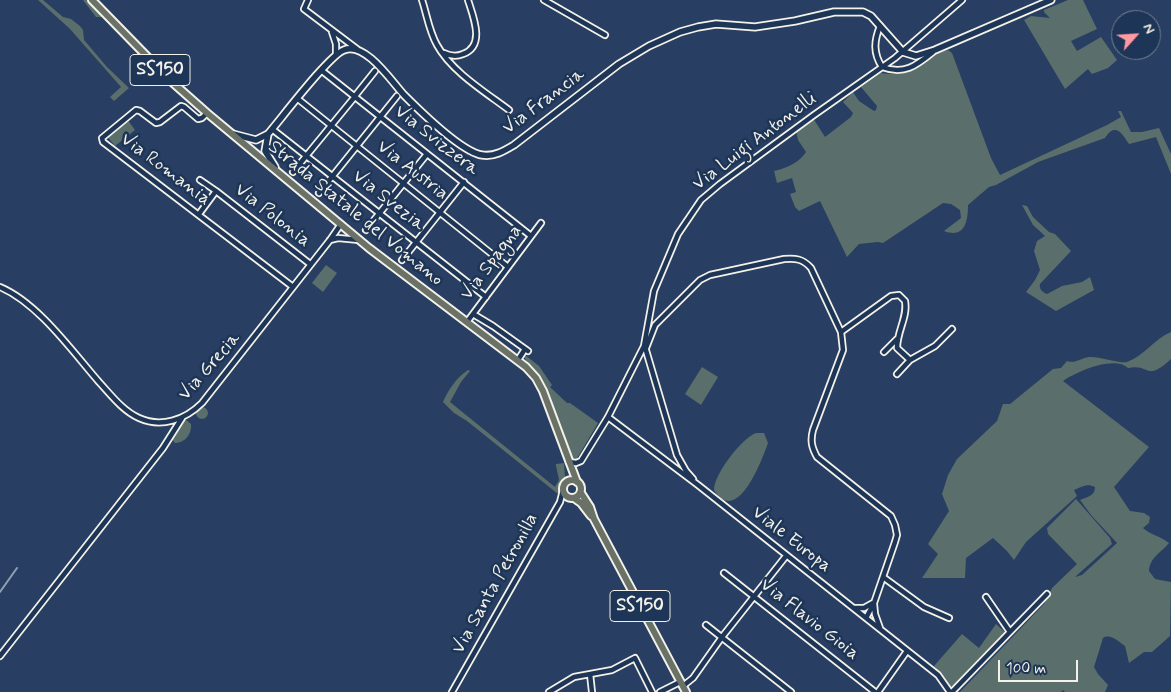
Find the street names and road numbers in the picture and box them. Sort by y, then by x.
road number: SS150 [130,54,190,86]
street label: Via Francia [499,64,589,140]
street label: Via Luigi Antonelli [688,88,822,196]
street label: Via Svizzera [389,101,483,181]
street label: Via Romania [115,129,215,211]
street label: Strada Statale del Vomano [263,136,447,292]
street label: Via Austria [372,136,452,206]
street label: Via Svezia [347,166,429,236]
street label: Via Polonia [229,179,315,253]
street label: Via Spagna [456,221,528,305]
street label: Via Grecia [174,328,246,406]
street label: Viale Europa [747,502,835,578]
street label: Via Santa Petronilla [448,510,544,658]
street label: Via Flavio Gioia [755,574,863,666]
road number: SS150 [610,590,670,622]

